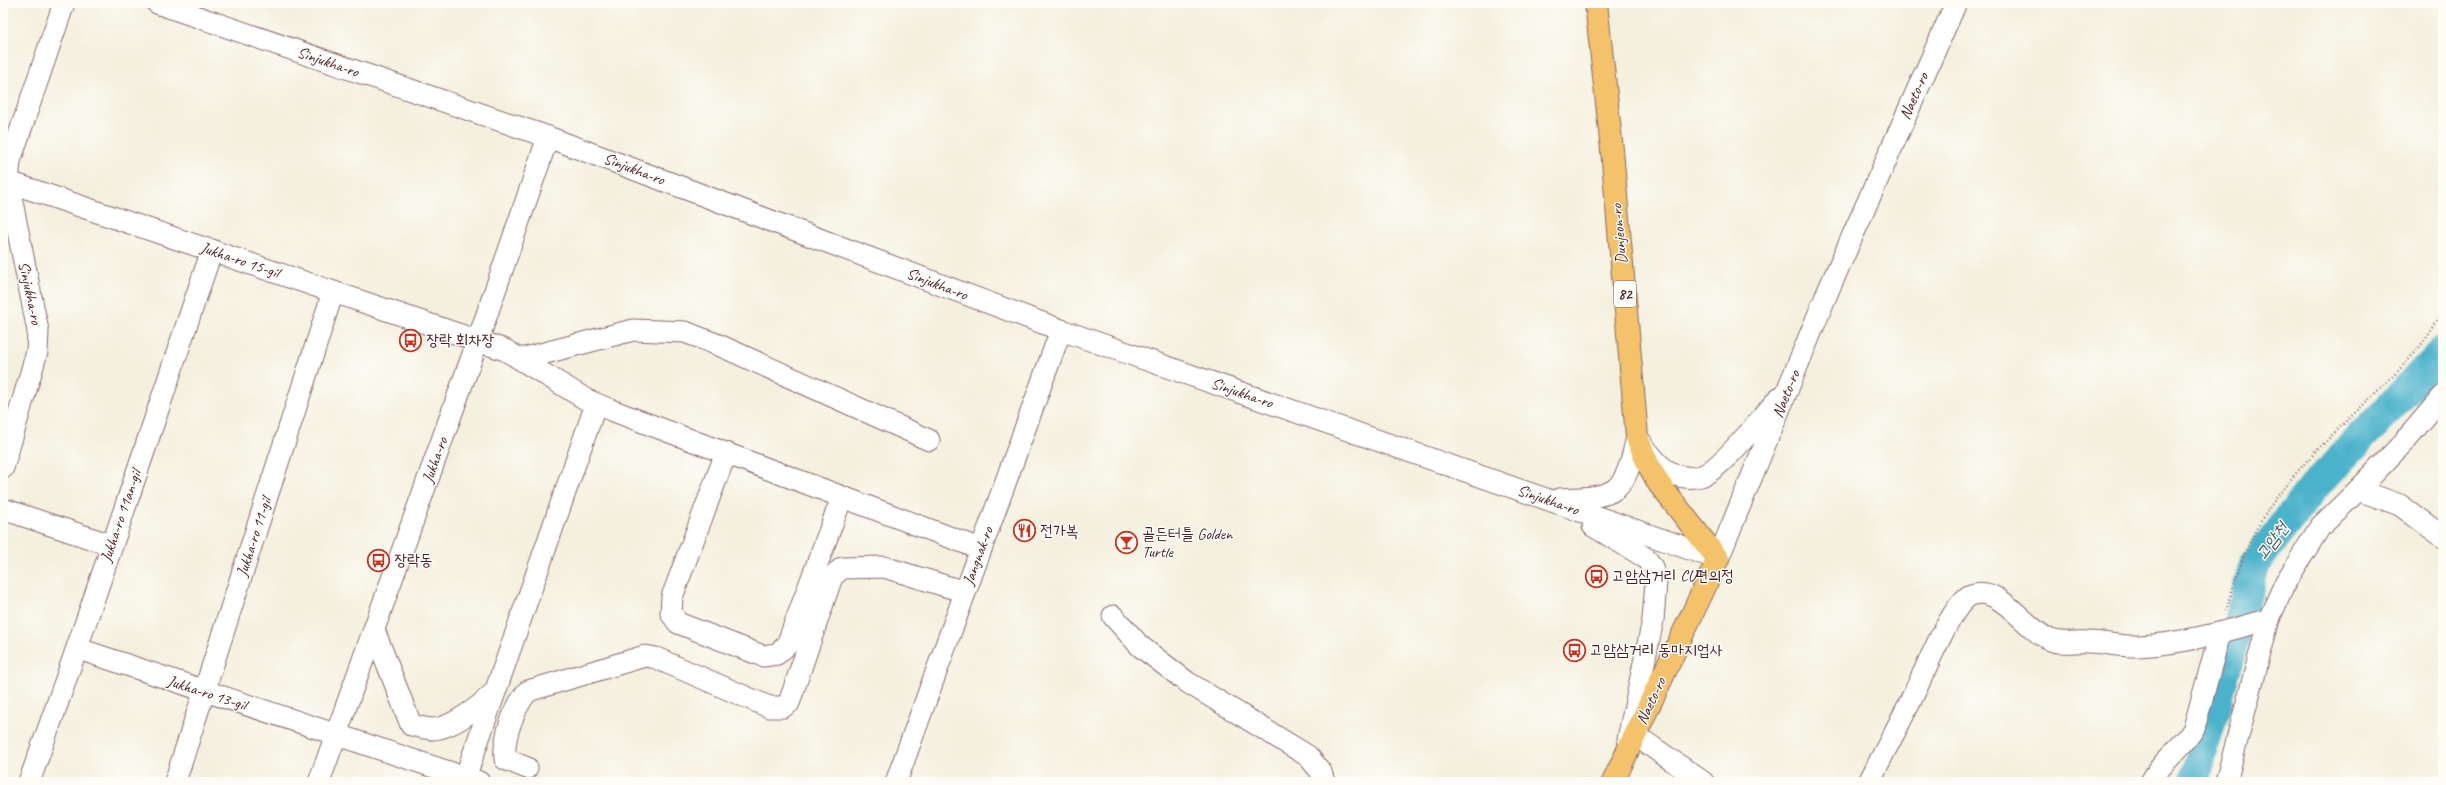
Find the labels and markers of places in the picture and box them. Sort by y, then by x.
bus stop icon: 장락 회차장 [398,327,424,353]
place label: 장락 회차장 [426,330,494,350]
restaurant icon: 전가복 [1011,518,1037,544]
place label: 전가복 [1040,521,1079,541]
place label: 골든터틀 Golden Turtle [1142,524,1233,562]
bar icon: 골든터틀 Golden Turtle [1114,530,1140,556]
bus stop icon: 장락동 [366,547,392,573]
place label: 장락동 [394,550,433,570]
bus stop icon: 고암삼거리 CU편의정 [1583,563,1609,589]
place label: 고암삼거리 CU편의정 [1612,566,1734,586]
bus stop icon: 고암삼거리 동마지업사 [1562,637,1588,663]
place label: 고암삼거리 동마지업사 [1590,640,1723,660]

